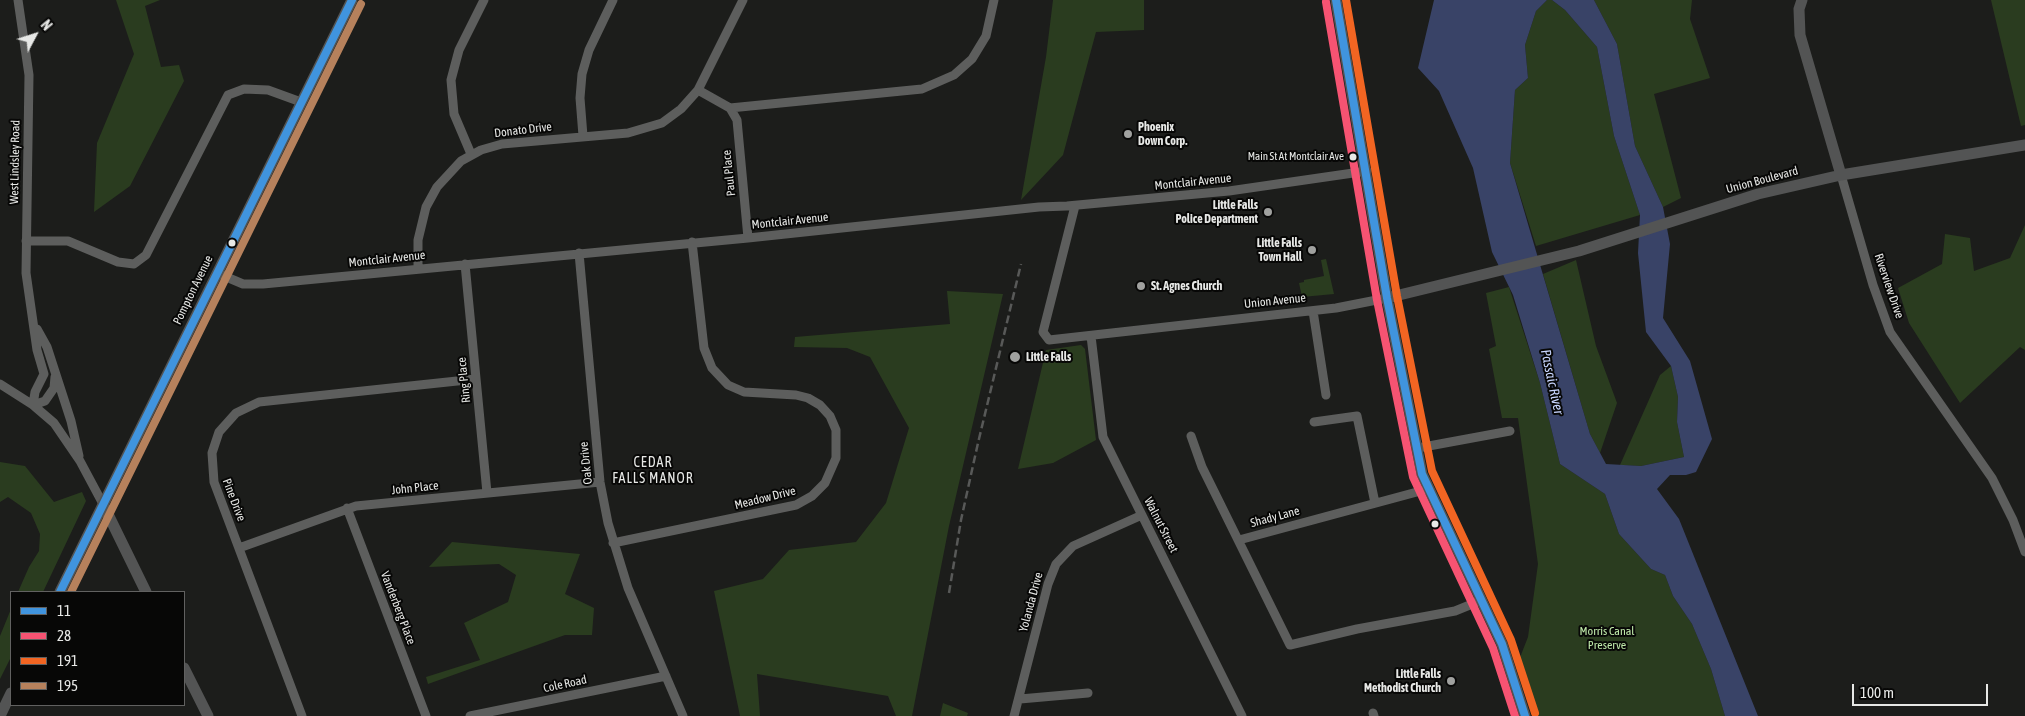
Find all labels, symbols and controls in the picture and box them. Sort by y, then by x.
north arrow [10,10,60,60]
text: N [38,17,55,34]
street label: Donato Drive [494,119,552,141]
street label: West Lindsley Road [7,120,23,204]
place label: Phoenix Down Corp. [1138,120,1187,148]
marker: Phoenix Down Corp. [1122,128,1134,140]
street label: Paul Place [719,149,739,197]
place label: Main St At Montclair Ave [1248,150,1344,164]
marker: Main St At Montclair Ave [1348,152,1358,162]
street label: Union Boulevard [1724,163,1800,197]
street label: Montclair Avenue [1154,171,1232,193]
place label: Little Falls Police Department [1175,198,1258,226]
marker: Little Falls Police Department [1262,206,1274,218]
street label: Montclair Avenue [751,210,829,232]
place label: Little Falls Town Hall [1257,236,1302,264]
unlabelled marker [227,238,237,248]
marker: Little Falls Town Hall [1306,244,1318,256]
street label: Montclair Avenue [348,248,426,270]
street label: Riverview Drive [1871,252,1907,320]
street label: Pompton Avenue [170,253,216,327]
place label: St. Agnes Church [1151,279,1222,293]
marker: St. Agnes Church [1135,280,1147,292]
street label: Union Avenue [1243,291,1307,311]
water label: Passaic River [1537,348,1567,416]
marker: Little Falls [1008,350,1022,364]
place label: Little Falls [1026,350,1071,364]
street label: Ring Place [454,356,474,404]
street label: Oak Drive [577,441,595,485]
district label: CEDAR FALLS MANOR [611,455,695,488]
street label: Pine Drive [219,477,249,523]
street label: John Place [391,478,439,498]
street label: Meadow Drive [733,483,797,513]
street label: Walnut Street [1141,495,1181,555]
street label: Shady Lane [1249,504,1301,530]
unlabelled marker [1430,519,1440,529]
street label: Vanderberg Place [377,569,419,647]
street label: Yolanda Drive [1016,571,1046,633]
legend [10,591,185,706]
text: 11 [57,602,71,619]
park label: Morris Canal Preserve [1580,624,1634,652]
text: 28 [57,627,71,644]
text: 191 [57,652,78,669]
place label: Little Falls Methodist Church [1364,667,1441,695]
street label: Cole Road [542,672,588,696]
scale bar [1855,674,1991,706]
marker: Little Falls Methodist Church [1445,675,1457,687]
text: 195 [57,677,78,694]
text: 100 m [1860,684,1894,701]

